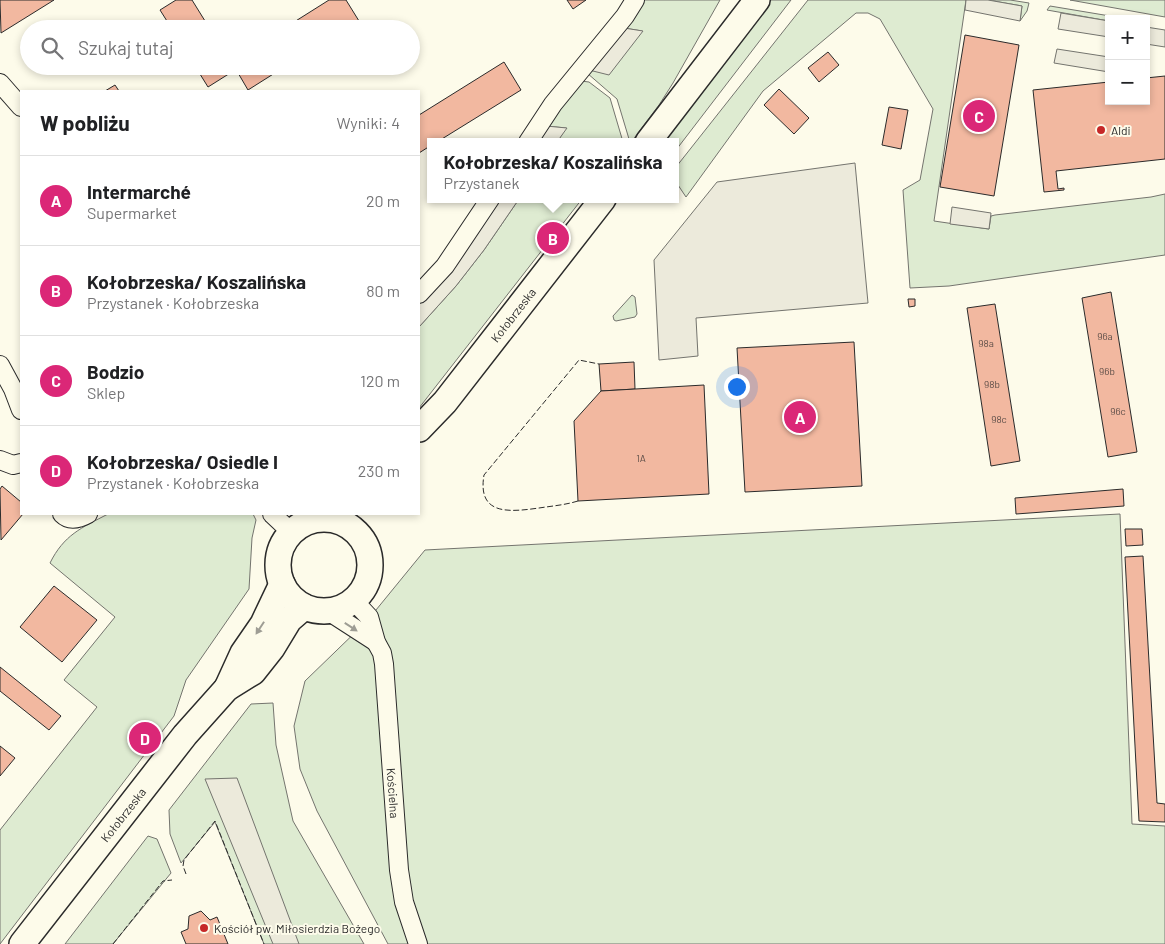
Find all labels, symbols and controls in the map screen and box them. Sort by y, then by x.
map controls [1105,15,1150,105]
button: + [1105,15,1150,60]
search box [20,20,420,75]
icon: search [38,34,66,62]
text: Szukaj tutaj [78,36,174,59]
button: − [1105,60,1150,105]
pin: C [963,97,995,135]
text: W pobliżu [40,110,130,135]
text: Wyniki: 4 [336,113,400,132]
place label: Aldi [1111,123,1131,137]
marker: Aldi [1095,124,1107,136]
popup [427,138,679,203]
text: Kołobrzeska/ Koszalińska [443,150,663,173]
text: Przystanek [443,173,520,192]
text: Intermarché [87,180,191,203]
text: A [51,191,61,210]
text: 20 m [366,191,400,210]
text: Supermarket [87,203,177,222]
pin: B [537,219,569,257]
text: Kołobrzeska/ Koszalińska [87,270,306,293]
text: B [51,281,61,300]
text: 80 m [366,281,400,300]
street label: Kołobrzeska [487,285,538,345]
text: Przystanek · Kołobrzeska [87,293,259,312]
house number: 96a [1097,330,1113,342]
house number: 98a [978,337,994,349]
text: Bodzio [87,360,144,383]
house number: 96b [1099,365,1115,377]
text: C [51,371,61,390]
text: 120 m [360,371,400,390]
your location [724,374,750,400]
house number: 98b [984,378,1000,390]
text: Sklep [87,383,125,402]
pin: A [784,398,816,436]
house number: 96c [1110,405,1126,417]
house number: 98c [991,413,1007,425]
text: Kołobrzeska/ Osiedle I [87,450,278,473]
house number: 1A [636,452,646,464]
text: D [51,461,61,480]
text: 230 m [358,461,400,480]
text: Przystanek · Kołobrzeska [87,473,259,492]
one-way arrow [255,621,265,635]
one-way arrow [345,623,358,632]
pin: D [129,719,161,757]
street label: Kościelna [385,767,402,819]
street label: Kołobrzeska [97,785,148,845]
place label: Kościół pw. Miłosierdzia Bożego [214,921,380,935]
marker: Kościół pw. Miłosierdzia Bożego [198,922,210,934]

